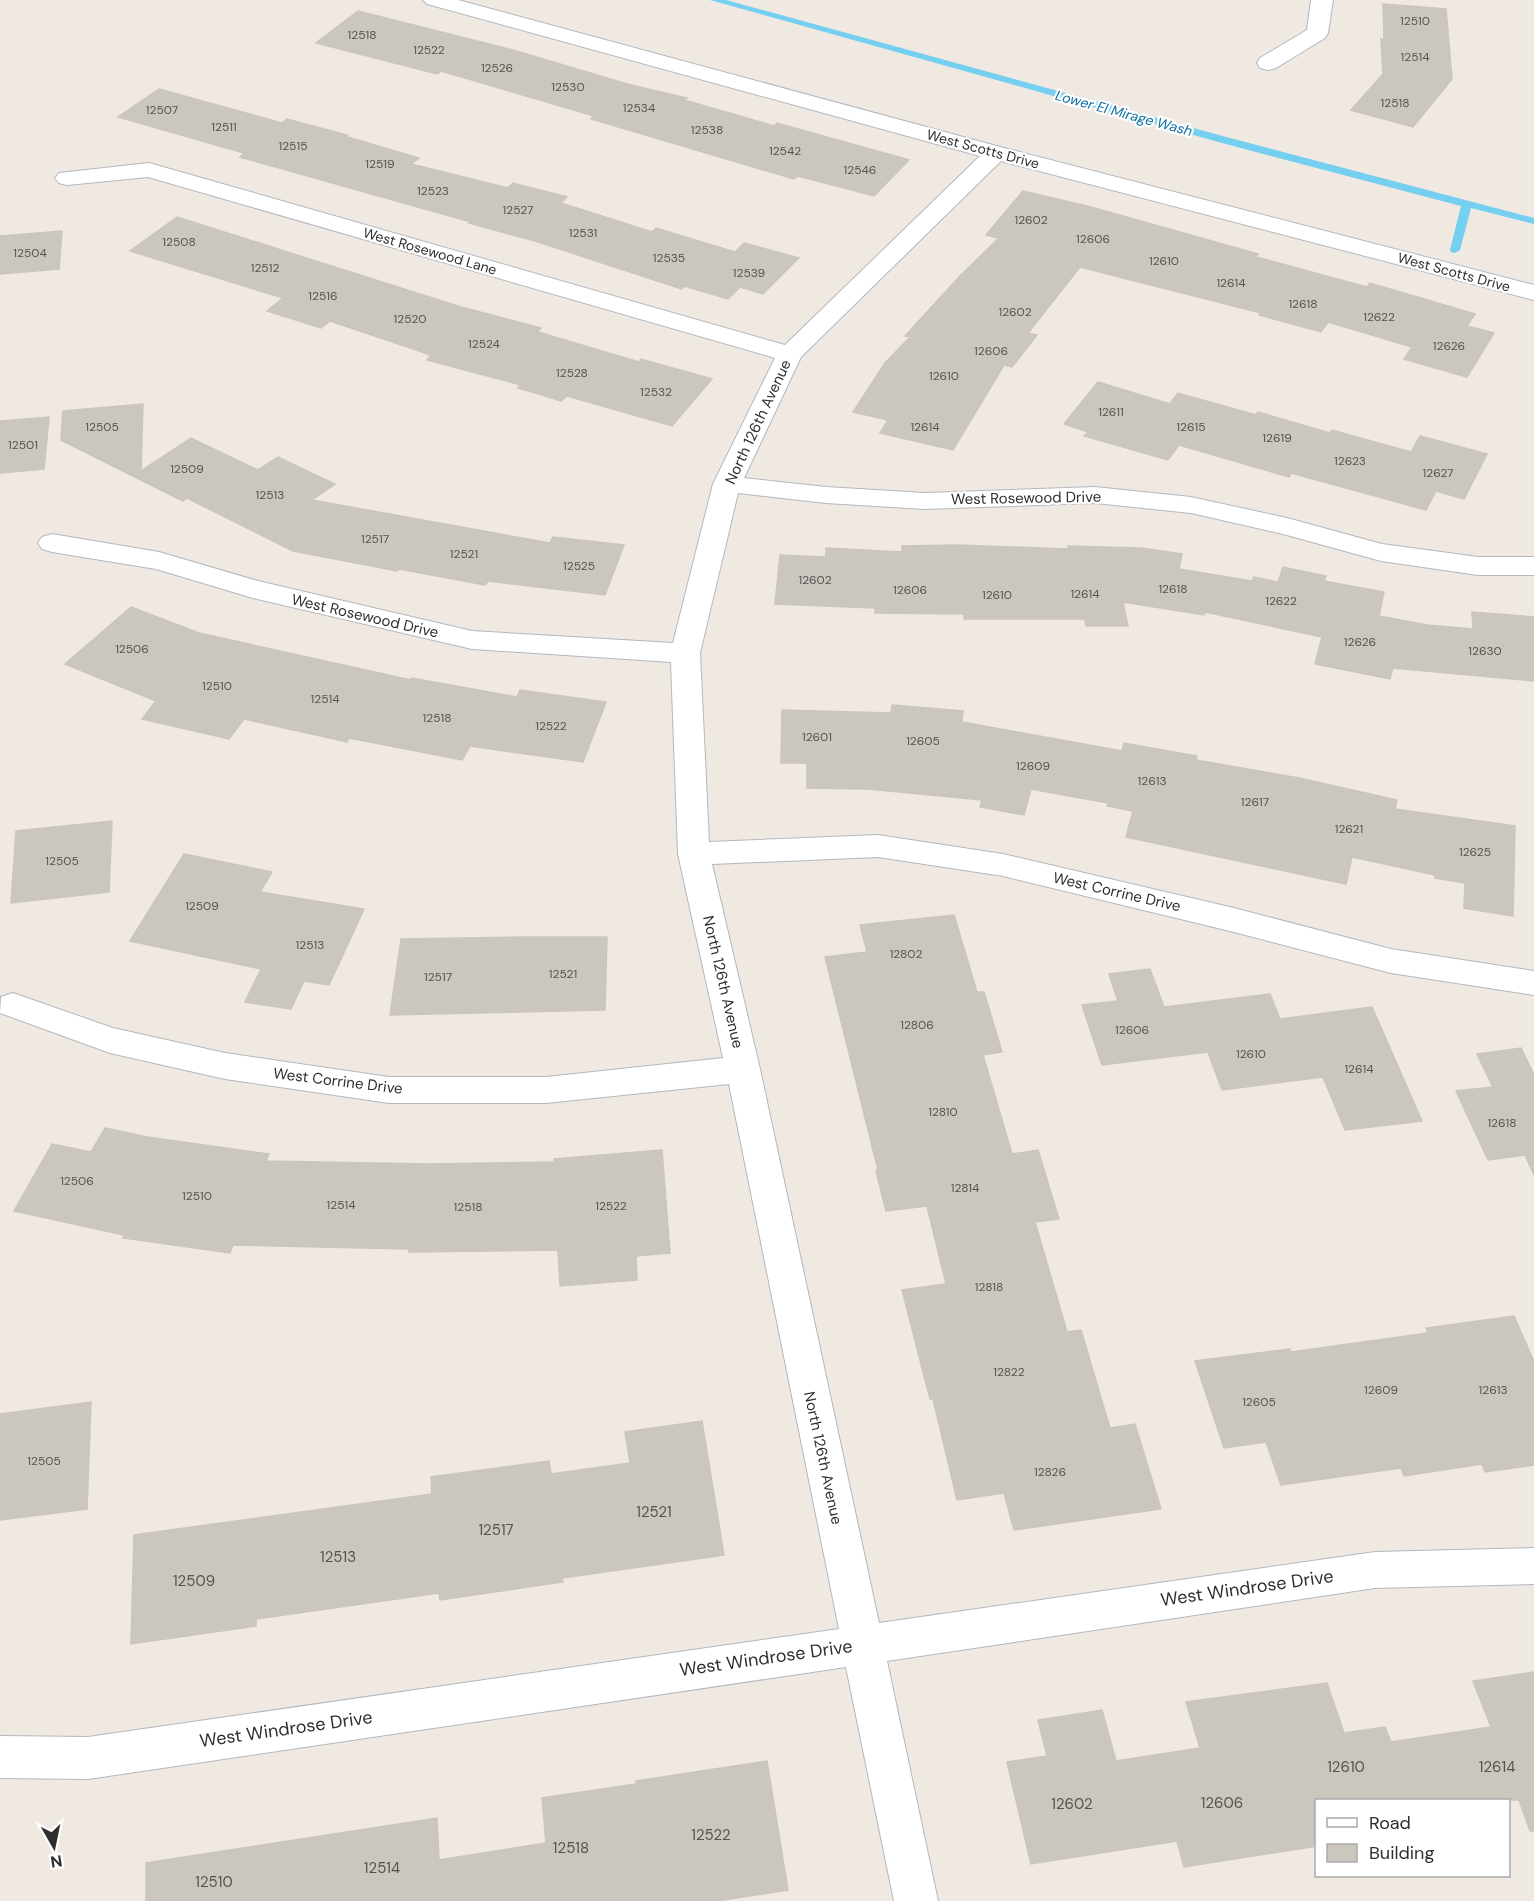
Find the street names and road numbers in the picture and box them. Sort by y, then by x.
street label: West Scotts Drive [925,125,1041,173]
street label: West Rosewood Lane [361,223,499,279]
street label: West Scotts Drive [1396,248,1512,296]
street label: North 126th Avenue [720,356,796,488]
street label: West Rosewood Drive [951,487,1101,509]
street label: West Rosewood Drive [290,589,440,643]
street label: West Corrine Drive [1051,868,1183,916]
street label: North 126th Avenue [698,914,748,1050]
street label: West Corrine Drive [272,1063,404,1099]
street label: North 126th Avenue [799,1390,847,1526]
street label: West Windrose Drive [1159,1564,1335,1612]
street label: West Windrose Drive [678,1634,854,1682]
street label: West Windrose Drive [198,1705,374,1753]

